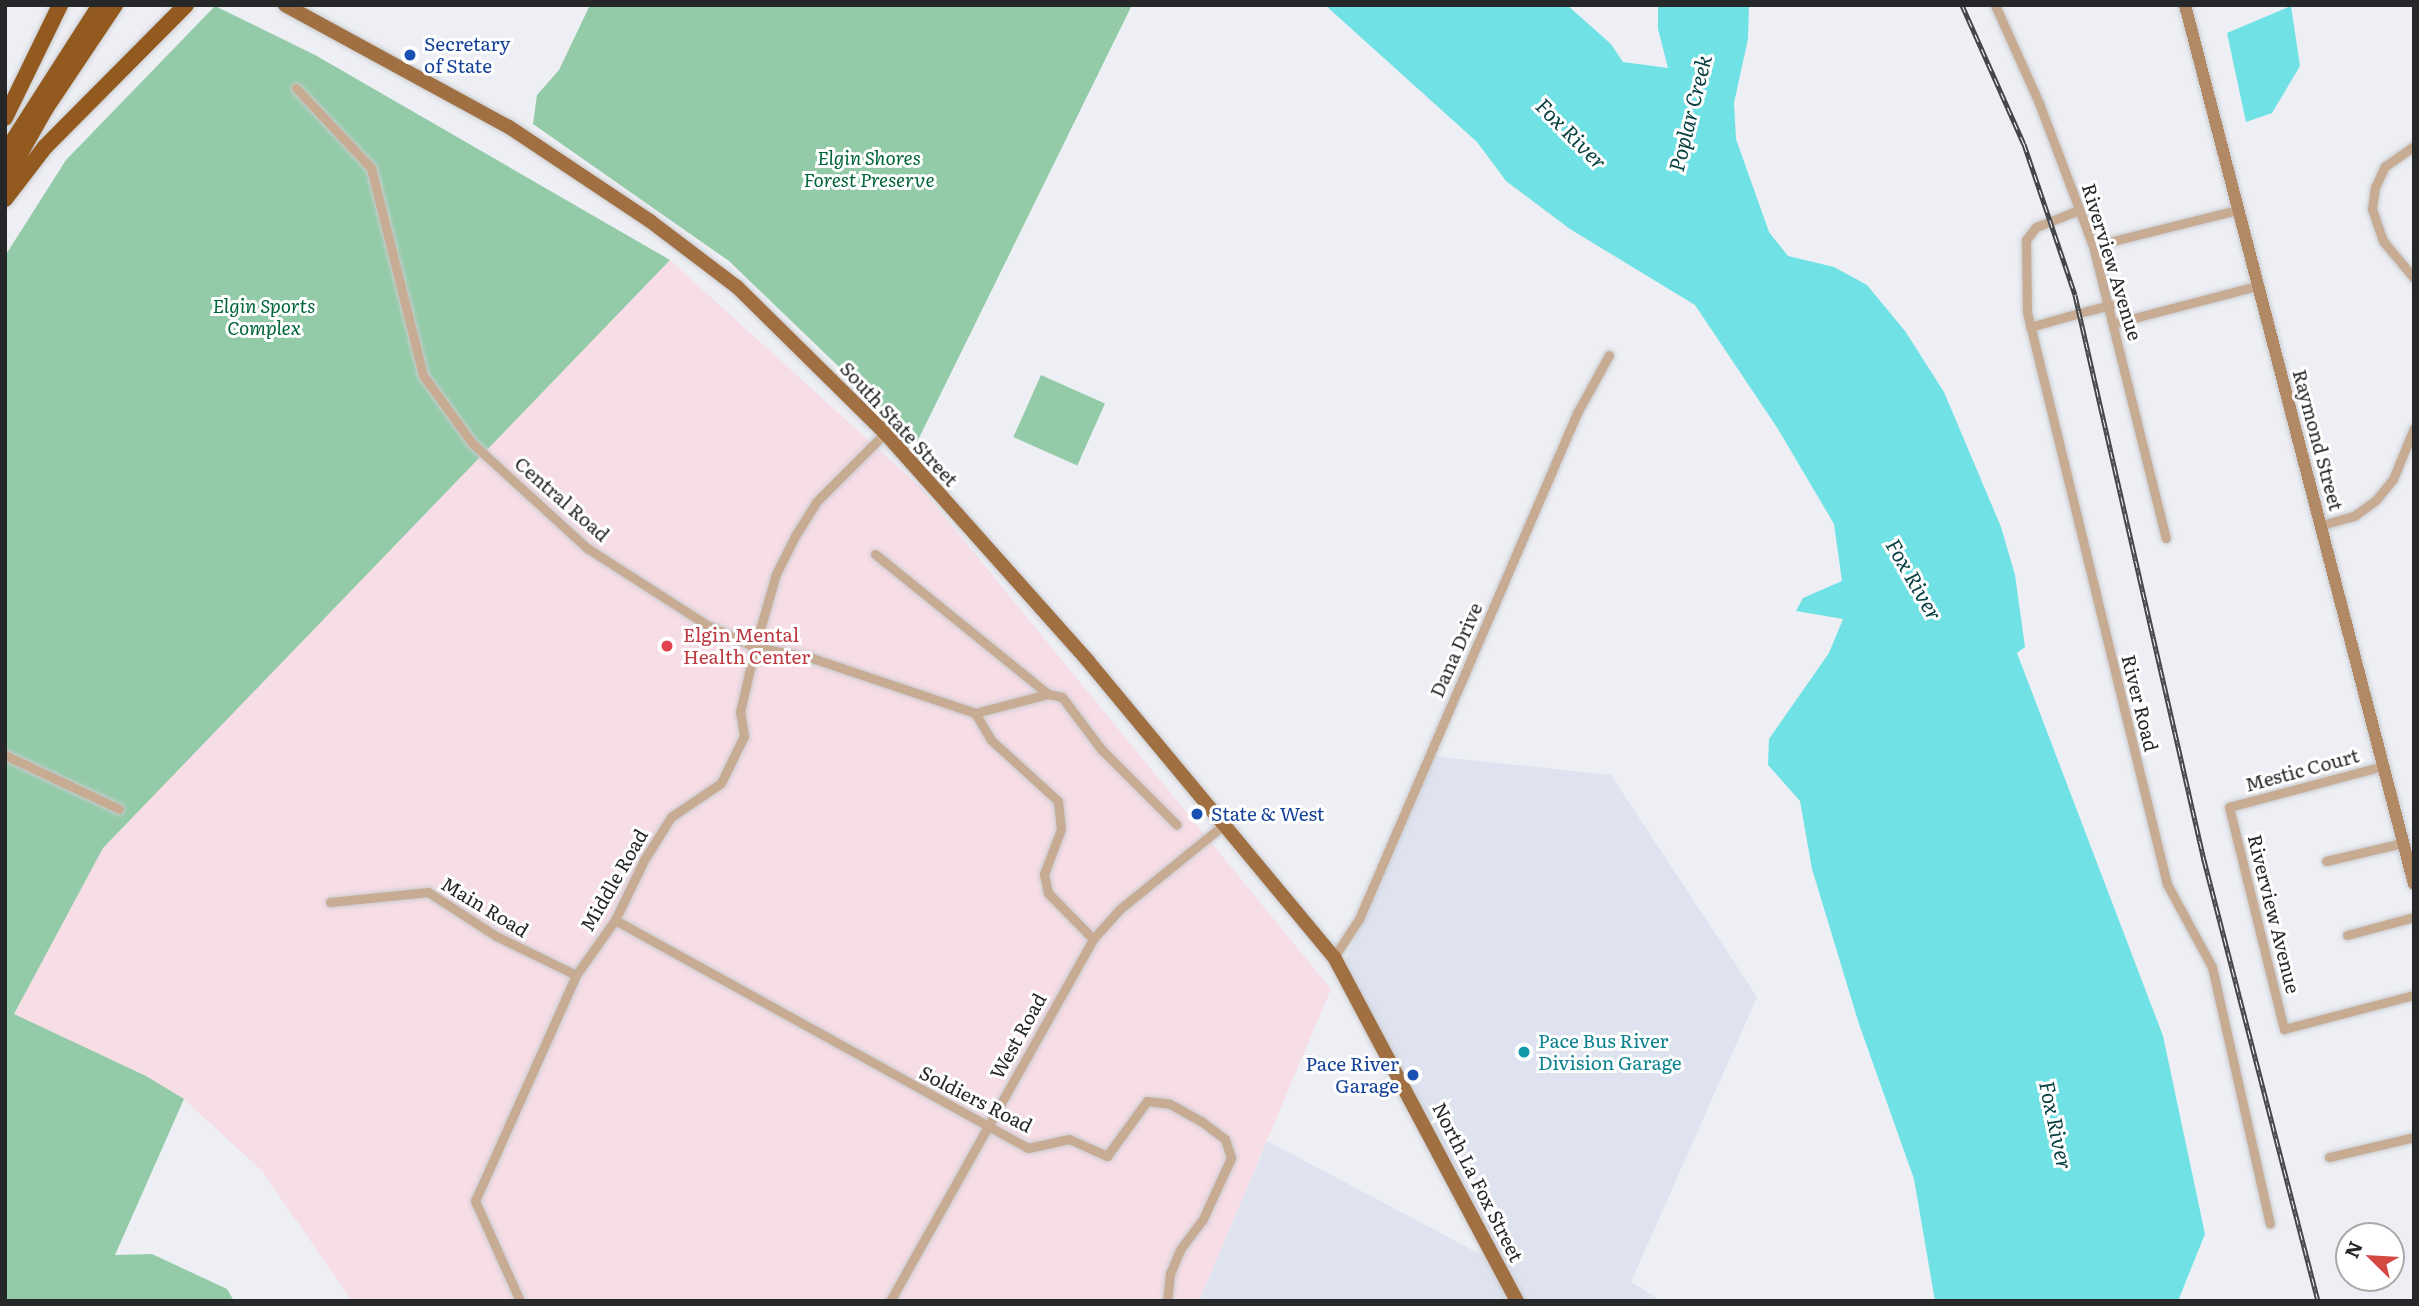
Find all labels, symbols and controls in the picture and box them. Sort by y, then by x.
place label: Secretary of State [424,33,511,77]
marker: Secretary of State [402,47,418,63]
water label: Poplar Creek [1662,52,1716,174]
water label: Fox River [1531,92,1613,174]
park label: Elgin Shores Forest Preserve [803,147,935,191]
street label: Riverview Avenue [2077,181,2147,343]
park label: Elgin Sports Complex [213,295,315,339]
street label: South State Street [835,357,963,491]
street label: Raymond Street [2288,367,2348,513]
street label: Central Road [510,452,614,546]
water label: Fox River [1882,534,1948,624]
street label: Dana Drive [1425,599,1487,701]
place label: Elgin Mental Health Center [683,624,810,668]
marker: Elgin Mental Health Center [657,636,677,656]
street label: River Road [2117,652,2163,754]
street label: Mestic Court [2243,744,2361,796]
place label: State & West [1211,803,1324,825]
marker: State & West [1189,806,1205,822]
street label: Middle Road [576,825,652,935]
street label: Riverview Avenue [2243,832,2305,996]
street label: Main Road [437,872,533,942]
street label: West Road [985,989,1051,1083]
place label: Pace Bus River Division Garage [1538,1030,1682,1074]
marker: Pace Bus River Division Garage [1516,1044,1532,1060]
place label: Pace River Garage [1305,1053,1399,1097]
street label: Soldiers Road [916,1061,1036,1137]
marker: Pace River Garage [1405,1067,1421,1083]
water label: Fox River [2035,1078,2079,1172]
street label: North La Fox Street [1428,1099,1528,1265]
north arrow [2335,1222,2405,1292]
text: N [2337,1236,2369,1262]

